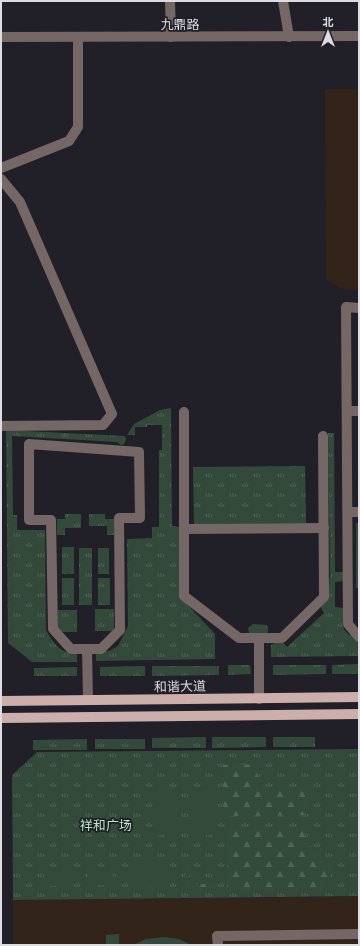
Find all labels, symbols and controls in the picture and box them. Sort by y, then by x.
north arrow [308,12,348,52]
text: 北 [323,15,334,28]
street label: 九鼎路 [160,16,200,32]
street label: 和谐大道 [154,678,206,694]
park label: 祥和广场 [80,817,132,833]

